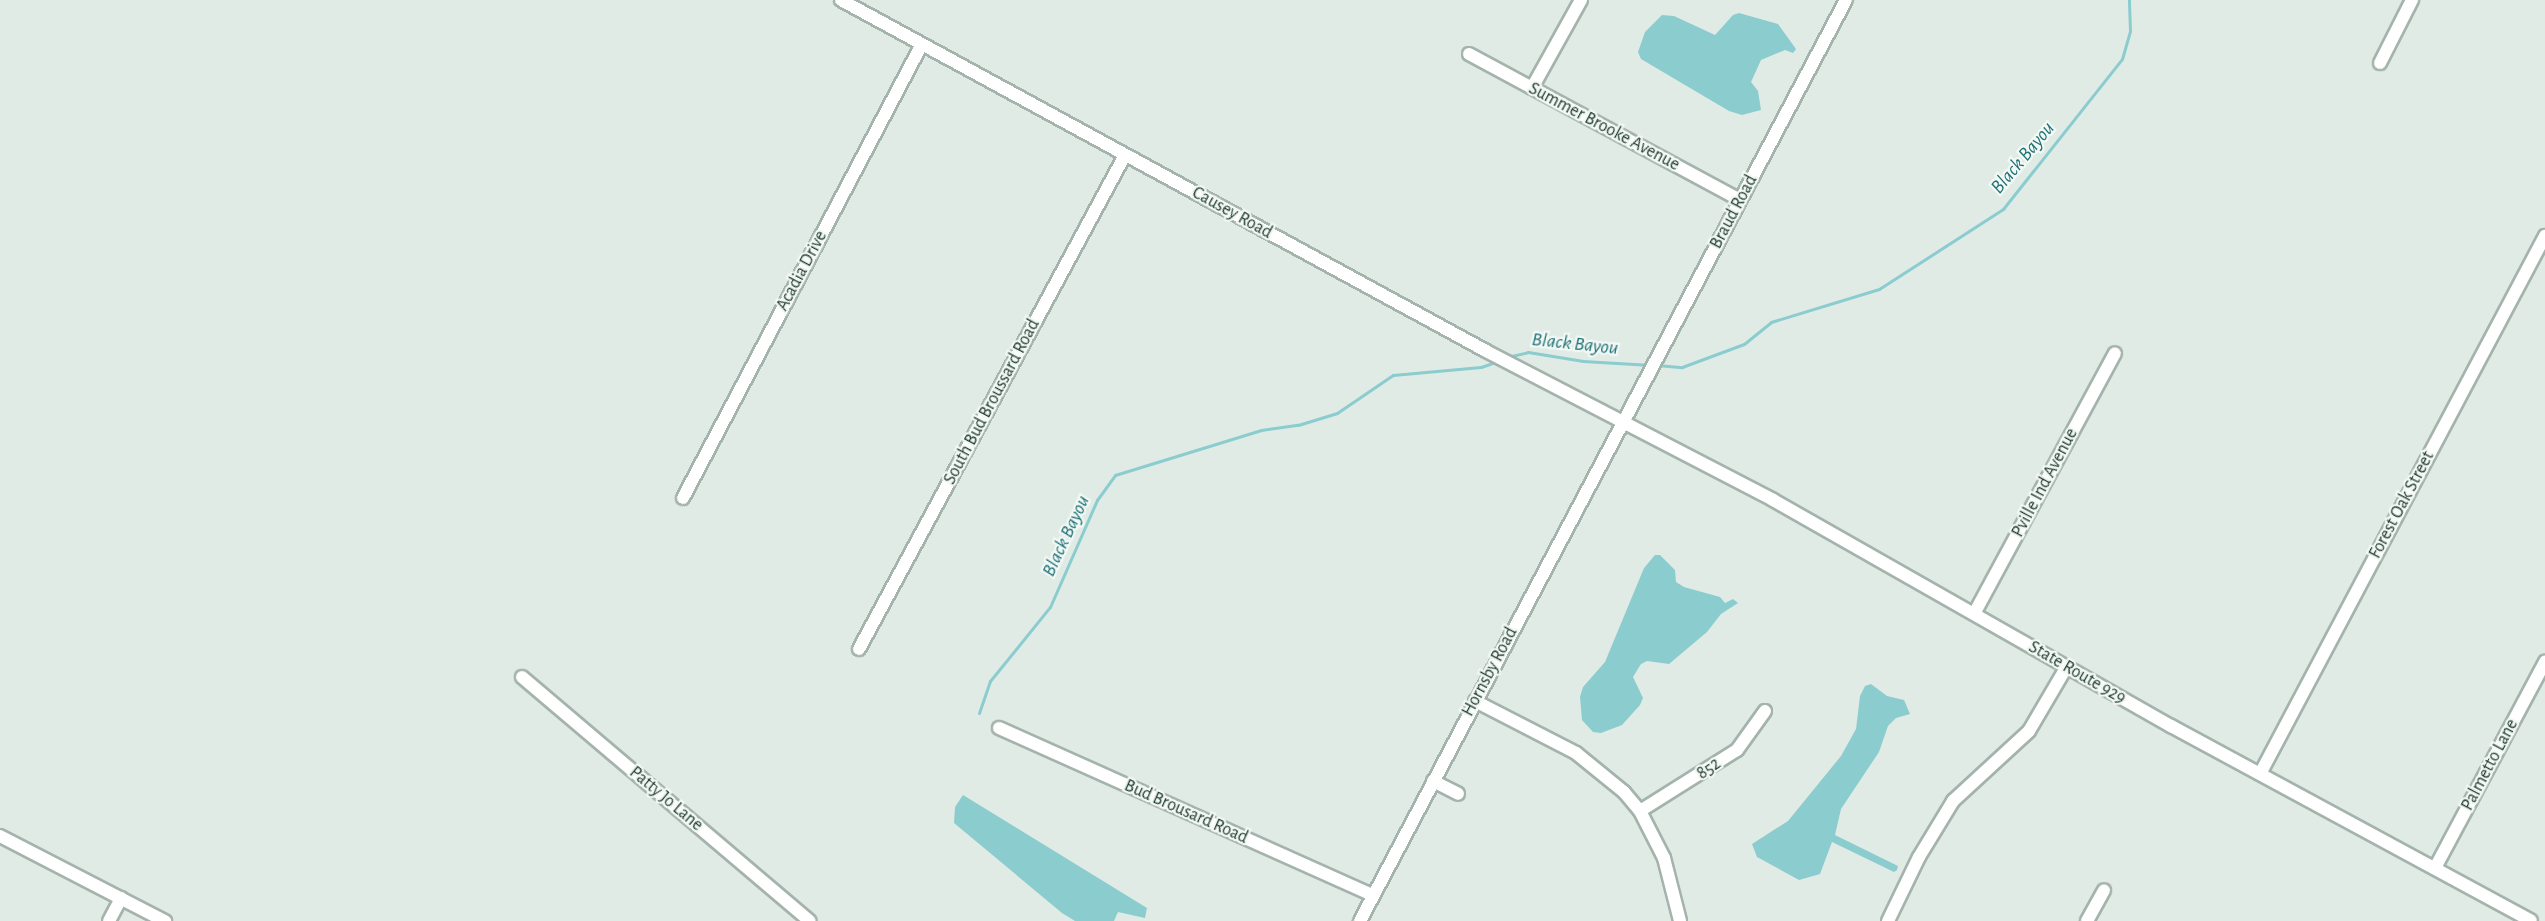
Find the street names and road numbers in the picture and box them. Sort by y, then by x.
street label: Summer Brooke Avenue [1525,78,1683,176]
street label: Braud Road [1706,171,1762,253]
street label: Causey Road [1188,182,1276,244]
street label: Acadia Drive [772,227,832,315]
street label: South Bud Broussard Road [939,316,1045,488]
street label: Pville Ind Avenue [2007,425,2083,541]
street label: Forest Oak Street [2365,448,2439,562]
street label: Hornsby Road [1457,624,1523,720]
street label: State Route 929 [2025,637,2129,709]
street label: Palmetto Lane [2457,716,2523,814]
street label: 852 [1693,753,1725,785]
street label: Patty Jo Lane [625,762,707,836]
street label: Bud Brousard Road [1121,775,1251,849]

